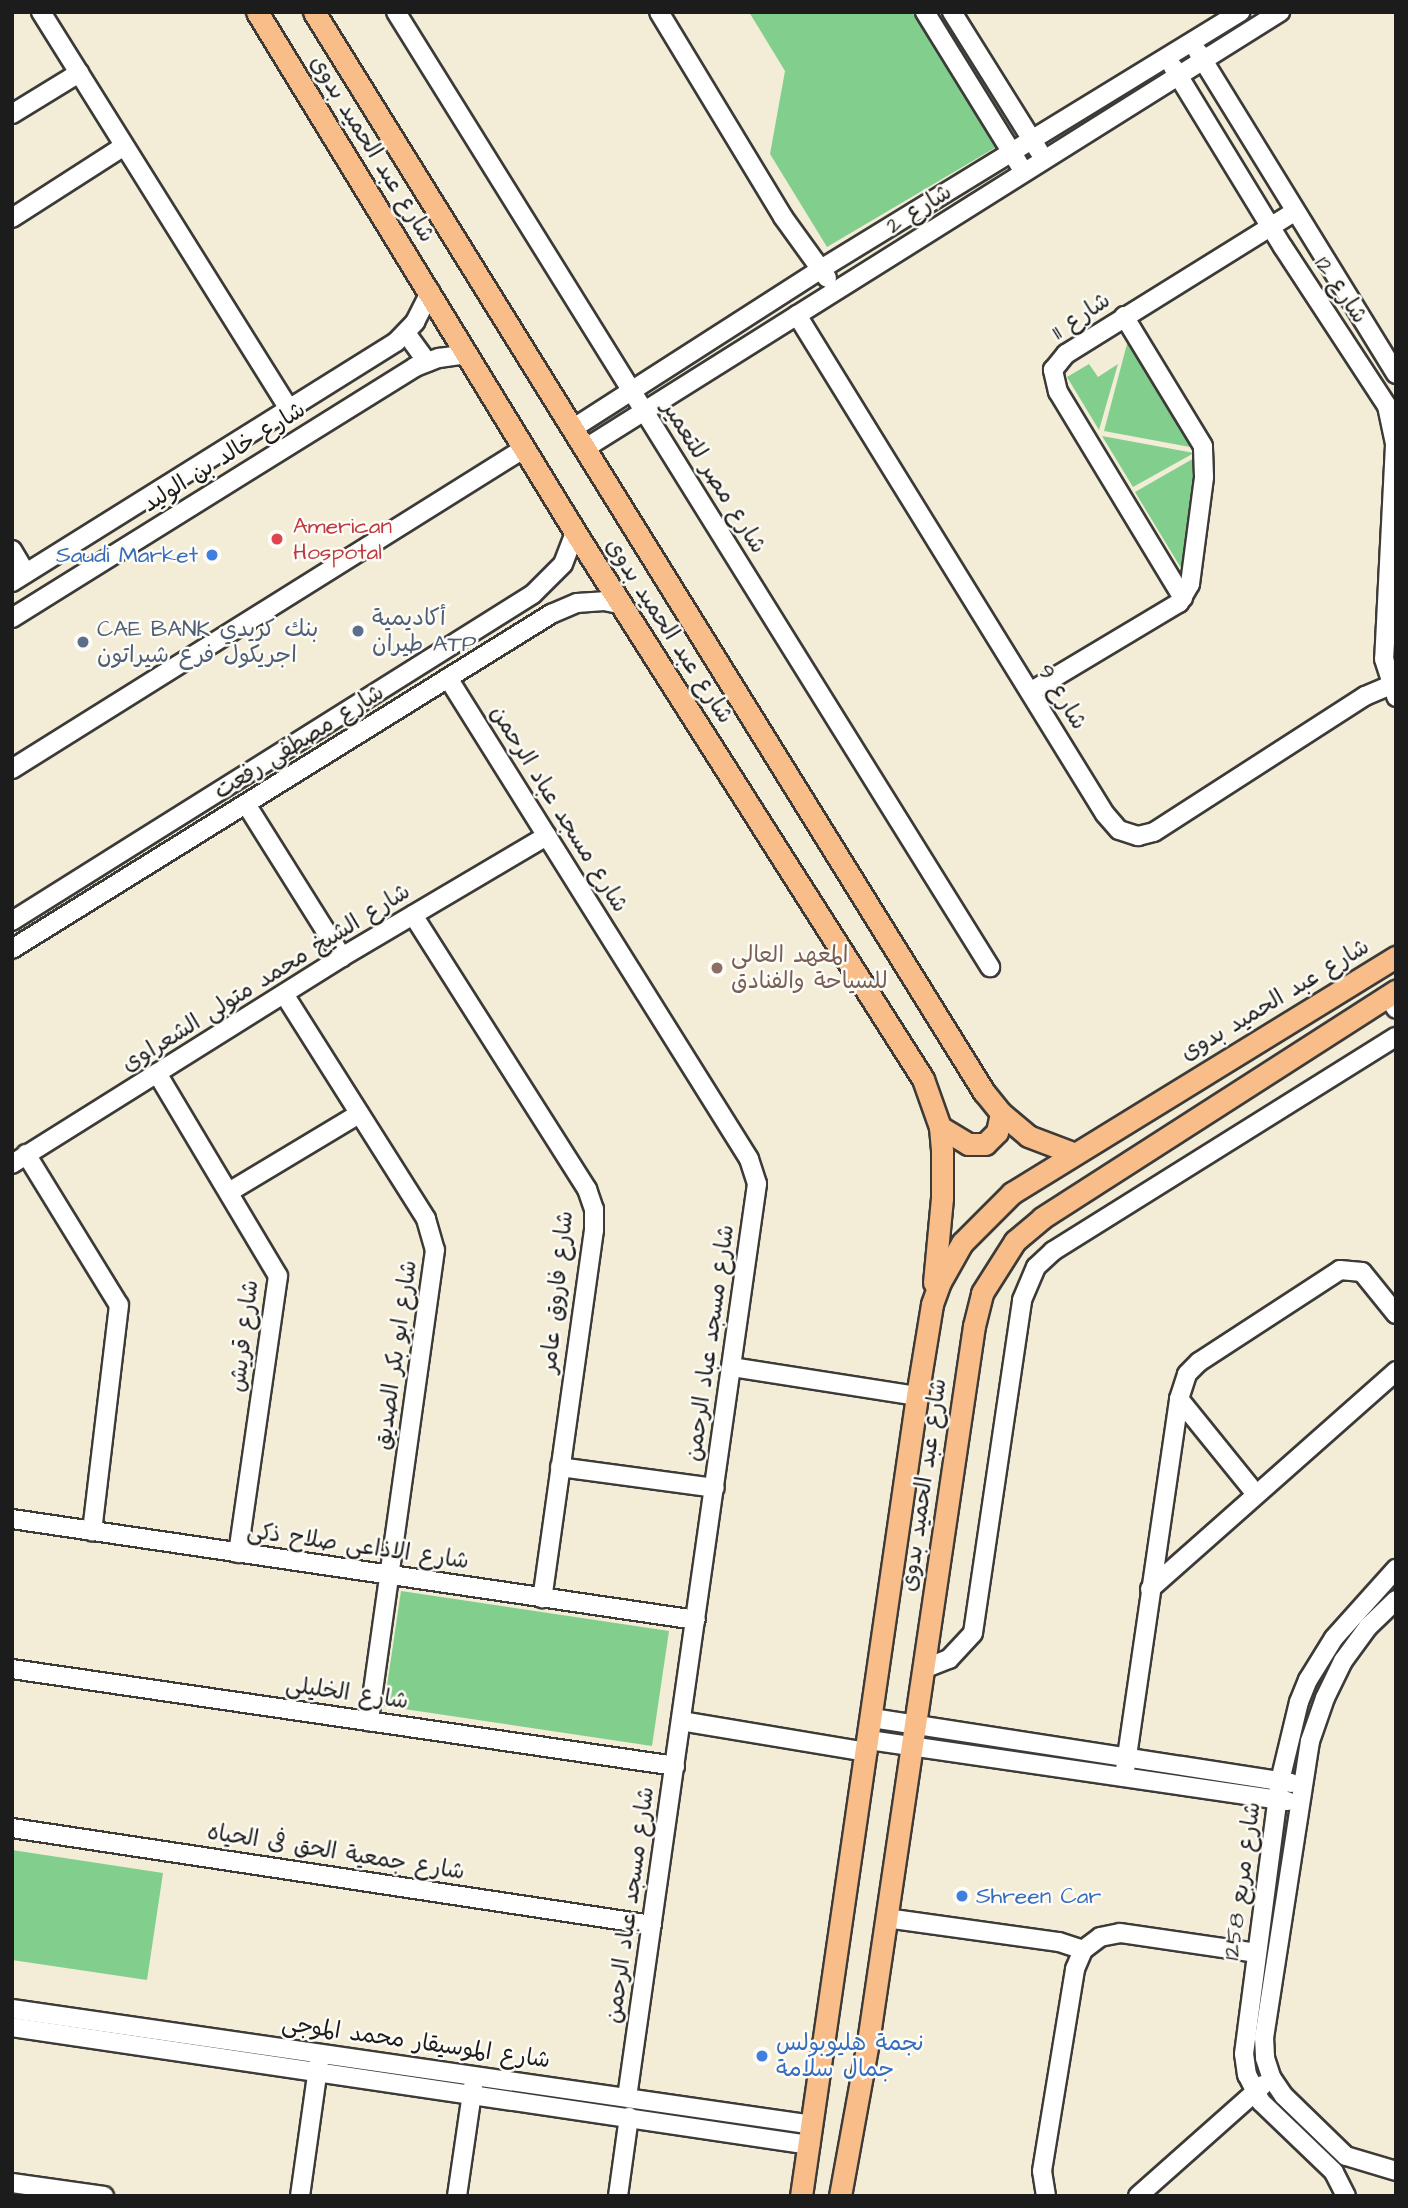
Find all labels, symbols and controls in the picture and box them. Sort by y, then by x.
street label: شارع عبد الحميد بدوى [303,51,441,247]
street label: شارع 2 [881,178,957,240]
street label: شارع 12 [1309,251,1373,329]
street label: شارع 11 [1046,286,1116,346]
street label: شارع مصر للتعمير [656,395,772,559]
street label: شارع خالد بن الوليد [137,396,311,518]
place label: American Hospotal [293,512,392,566]
marker: American Hospotal [267,529,287,549]
street label: شارع عبد الحميد بدوى [599,533,739,729]
place label: Saudi Market [56,541,198,569]
marker: Saudi Market [204,547,220,563]
place label: أكاديمية طيران ATP [372,604,476,658]
place label: CAE BANK بنك كريدي اجريكول فرع شيراتون [97,615,318,669]
marker: أكاديمية طيران ATP [350,623,366,639]
marker: CAE BANK بنك كريدي اجريكول فرع شيراتون [75,634,91,650]
street label: شارع 9 [1031,659,1093,735]
street label: شارع مصطفى رفعت [209,679,389,805]
street label: شارع مسجد عباد الرحمن [484,700,634,918]
street label: شارع الشيخ محمد متولى الشعراوى [117,878,415,1078]
street label: شارع عبد الحميد بدوى [1176,933,1374,1067]
place label: المعهد العالى للسياحة والفنادق [731,941,888,995]
marker: المعهد العالى للسياحة والفنادق [709,960,725,976]
street label: شارع فاروق عامر [535,1210,579,1374]
street label: شارع مسجد عباد الرحمن [680,1223,740,1463]
street label: شارع ابو بكر الصديق [369,1258,423,1452]
street label: شارع قريش [223,1278,265,1394]
street label: شارع عبد الحميد بدوى [895,1377,953,1593]
street label: شارع الاذاعى صلاح ذكى [245,1517,471,1575]
street label: شارع الخليلى [284,1671,410,1715]
street label: شارع مسجد عباد الرحمن [600,1785,660,2025]
street label: شارع مربع 1258 [1217,1800,1267,1962]
street label: شارع جمعية الحق فى الحياه [205,1818,467,1886]
place label: Shreen Car [976,1882,1101,1910]
marker: Shreen Car [954,1888,970,1904]
street label: شارع الموسيقار محمد الموجى [280,2009,552,2075]
place label: نجمة هليوبولس جمال سلامة [776,2029,924,2083]
marker: نجمة هليوبولس جمال سلامة [754,2048,770,2064]

